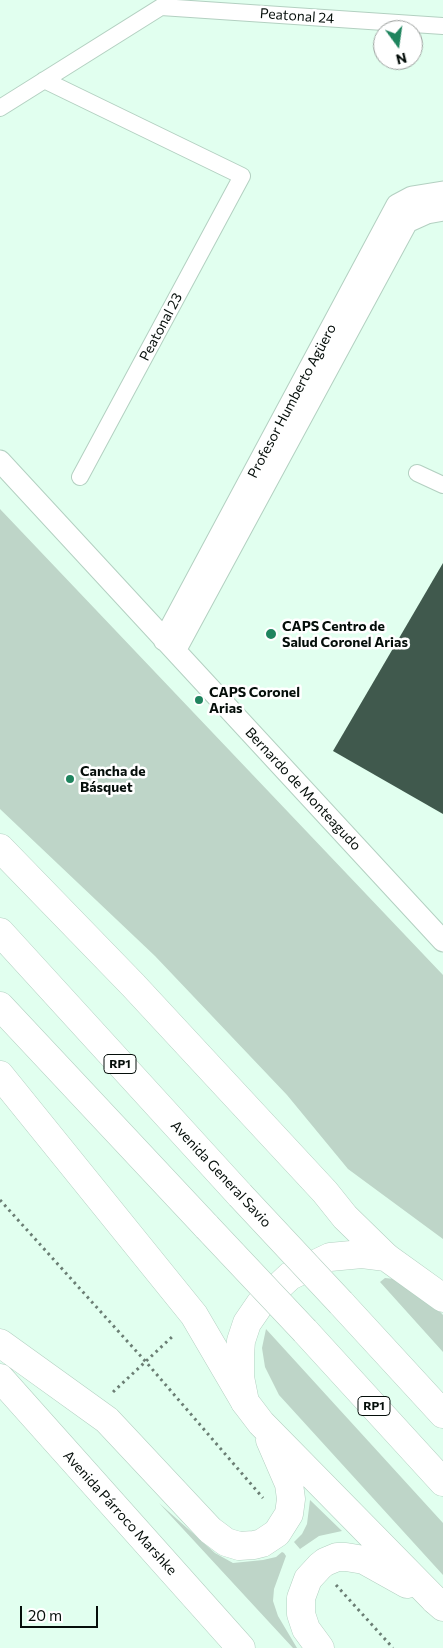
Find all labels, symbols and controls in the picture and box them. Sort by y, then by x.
street label: Peatonal 24 [259,5,335,27]
north arrow [373,20,423,70]
text: N [394,50,409,69]
street label: Peatonal 23 [136,290,186,364]
street label: Profesor Humberto Agüero [244,321,340,481]
place label: CAPS Centro de Salud Coronel Arias [282,618,408,650]
marker: CAPS Centro de Salud Coronel Arias [264,627,278,641]
place label: CAPS Coronel Arias [209,684,300,716]
marker: CAPS Coronel Arias [193,694,205,706]
street label: Bernardo de Monteagudo [242,724,364,854]
place label: Cancha de Básquet [80,763,146,796]
marker: Cancha de Básquet [64,773,76,785]
road number: RP1 [104,1054,136,1074]
street label: Avenida General Savio [167,1117,275,1231]
road number: RP1 [358,1396,390,1415]
street label: Avenida Párroco Marshke [60,1447,180,1579]
scale bar [22,1596,100,1628]
text: 20 m [28,1606,62,1624]

